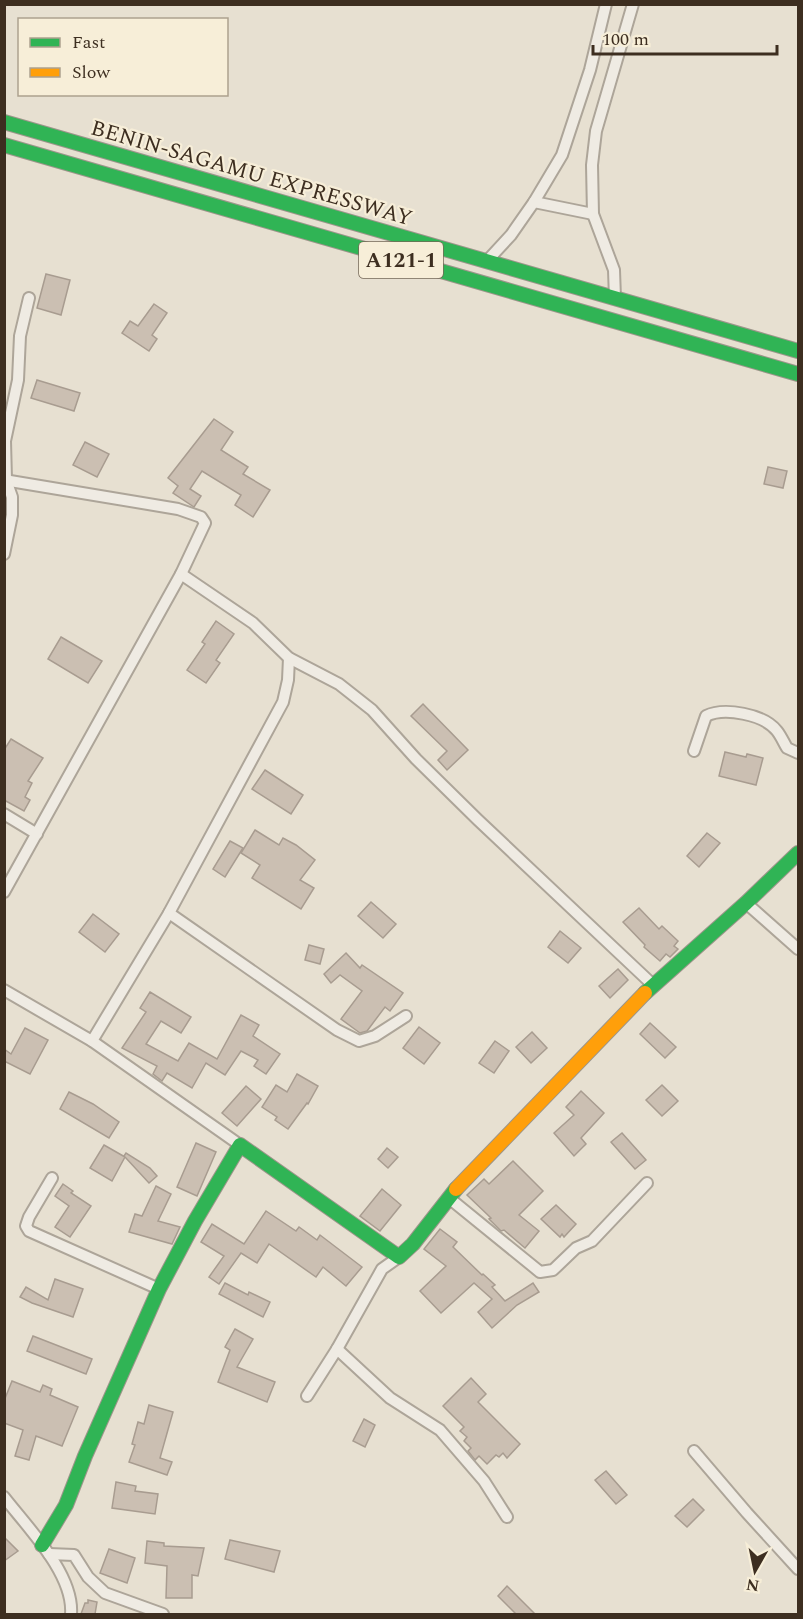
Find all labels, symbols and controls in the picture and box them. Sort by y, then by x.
legend [18,18,228,96]
scale bar [593,18,778,56]
text: 100 m [602,26,649,53]
text: Fast [72,29,105,56]
text: Slow [72,59,111,86]
street label: BENIN-SAGAMU EXPRESSWAY [87,112,417,235]
road number: A121-1 [359,242,443,278]
north arrow [725,1541,785,1601]
text: N [744,1572,761,1598]

